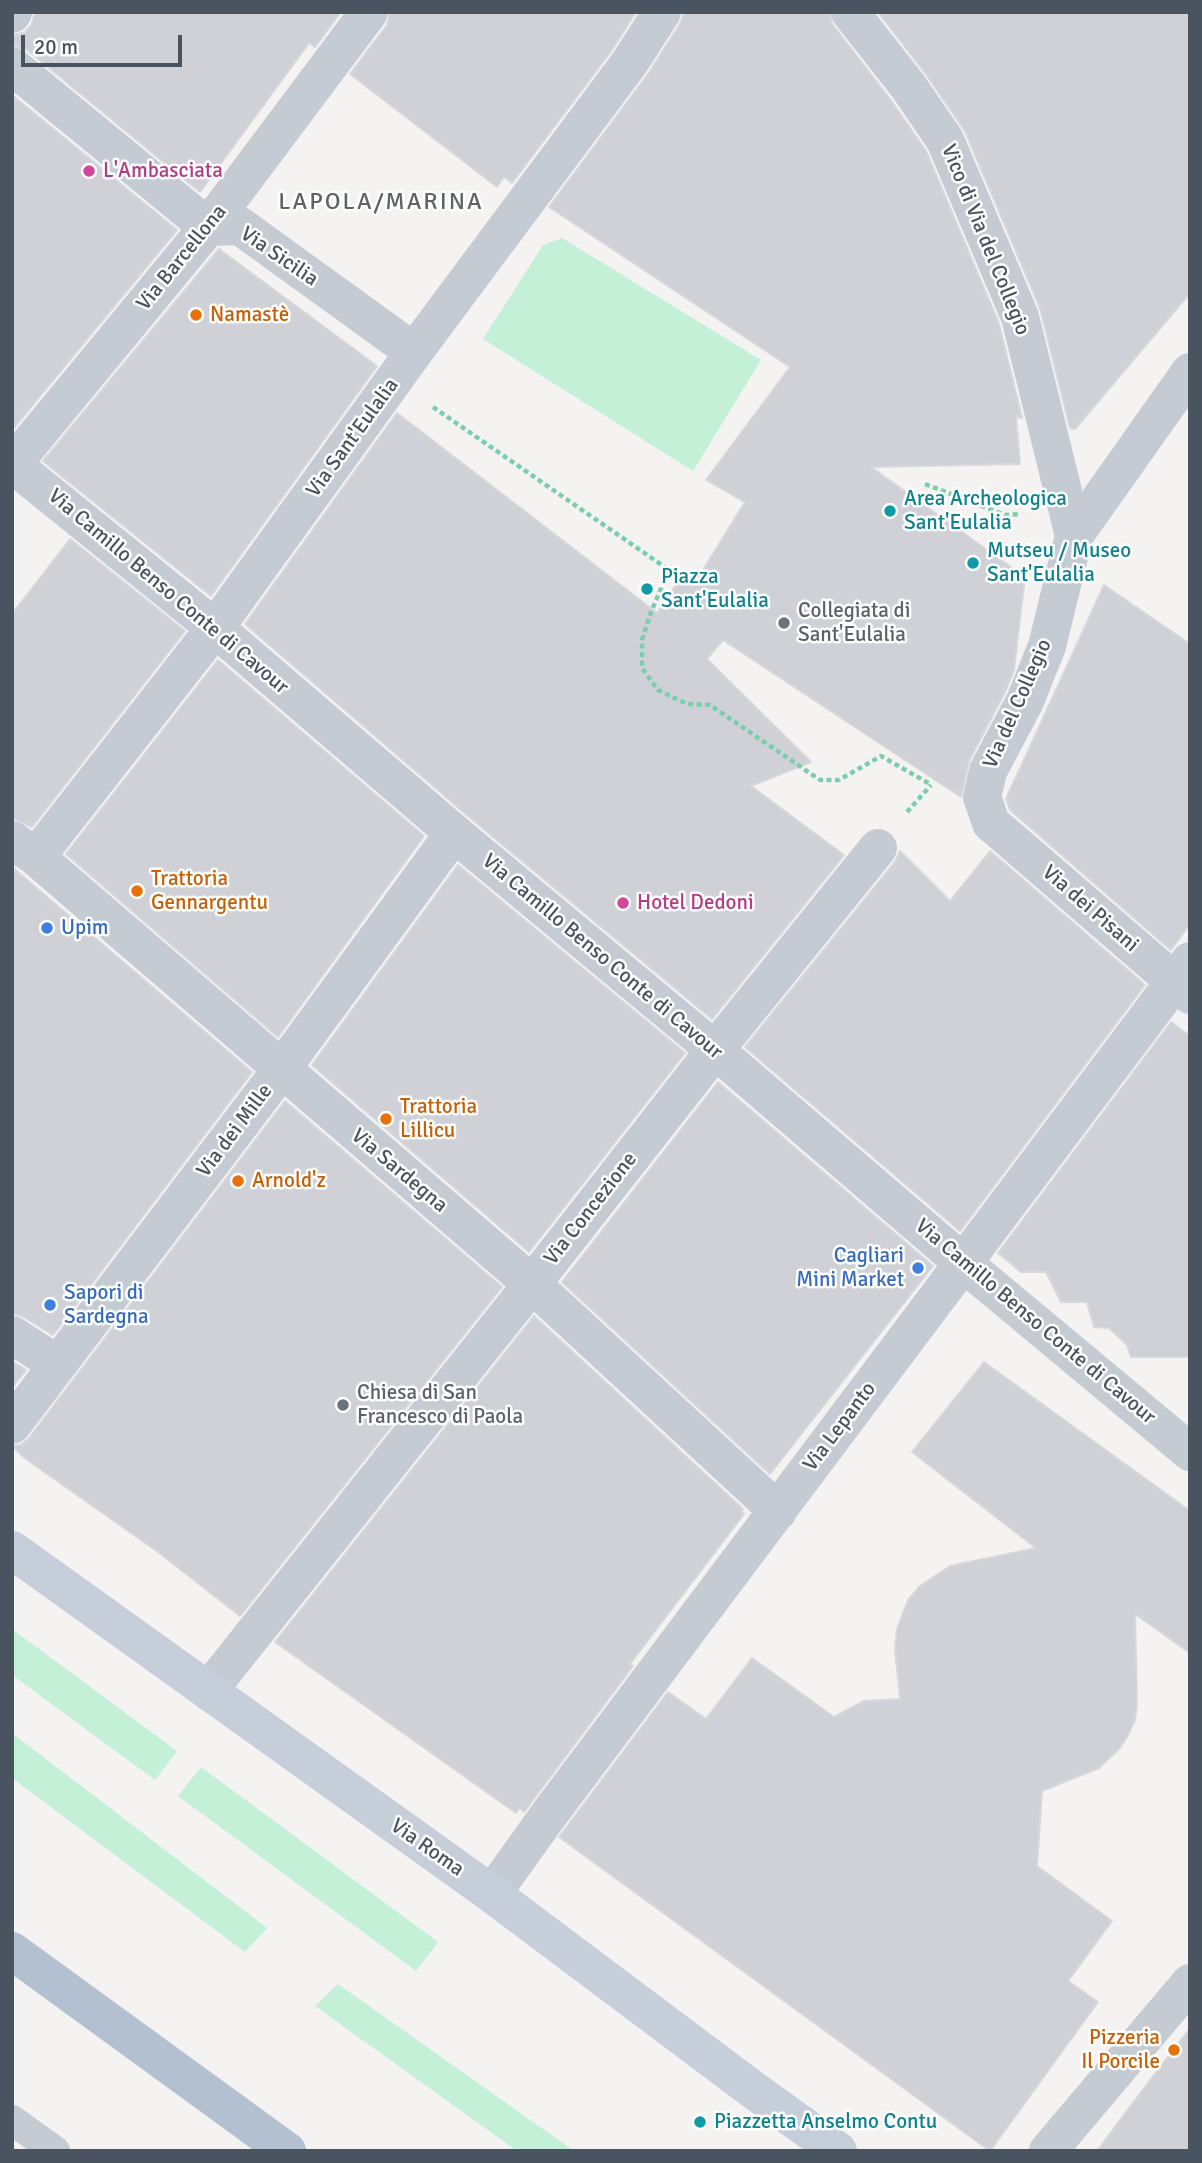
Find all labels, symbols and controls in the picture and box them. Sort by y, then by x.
scale bar [24,21,186,65]
text: 20 m [34,34,78,60]
street label: Vico di Via del Collegio [935,141,1035,339]
place label: L'Ambasciata [103,158,223,184]
marker: L'Ambasciata [81,163,97,179]
district label: LAPOLA/MARINA [280,189,482,217]
street label: Via Barcellona [132,200,232,316]
street label: Via Sicilia [235,222,323,292]
place label: Namastè [210,302,289,328]
marker: Namastè [188,307,204,323]
street label: Via Sant'Eulalia [301,374,405,502]
street label: Via Camillo Benso Conte di Cavour [43,484,293,700]
place label: Area Archeologica Sant'Eulalia [904,486,1067,536]
marker: Area Archeologica Sant'Eulalia [882,503,898,519]
place label: Mutseu / Museo Sant'Eulalia [987,538,1131,588]
marker: Mutseu / Museo Sant'Eulalia [965,555,981,571]
place label: Piazza Sant'Eulalia [661,564,769,614]
marker: Piazza Sant'Eulalia [639,581,655,597]
place label: Collegiata di Sant'Eulalia [798,598,910,648]
marker: Collegiata di Sant'Eulalia [776,615,792,631]
street label: Via del Collegio [978,635,1058,773]
street label: Via Camillo Benso Conte di Cavour [477,849,727,1065]
street label: Via dei Pisani [1037,860,1143,958]
place label: Trattoria Gennargentu [151,866,268,916]
marker: Trattoria Gennargentu [129,883,145,899]
place label: Hotel Dedoni [637,890,754,916]
marker: Hotel Dedoni [615,895,631,911]
place label: Upim [61,915,109,941]
marker: Upim [39,920,55,936]
street label: Via dei Mille [192,1079,278,1183]
place label: Trattoria Lillicu [400,1094,477,1144]
marker: Trattoria Lillicu [378,1111,394,1127]
street label: Via Sardegna [346,1124,452,1218]
street label: Via Concezione [539,1148,643,1270]
place label: Arnold'z [252,1168,326,1194]
marker: Arnold'z [230,1173,246,1189]
street label: Via Camillo Benso Conte di Cavour [910,1214,1160,1430]
place label: Cagliari Mini Market [796,1243,904,1293]
marker: Cagliari Mini Market [910,1260,926,1276]
place label: Sapori di Sardegna [64,1280,149,1330]
marker: Sapori di Sardegna [42,1297,58,1313]
street label: Via Lepanto [798,1377,882,1477]
place label: Chiesa di San Francesco di Paola [357,1380,523,1430]
marker: Chiesa di San Francesco di Paola [335,1397,351,1413]
street label: Via Roma [386,1814,468,1882]
place label: Pizzeria Il Porcile [1081,2025,1160,2075]
marker: Pizzeria Il Porcile [1166,2042,1182,2058]
place label: Piazzetta Anselmo Contu [714,2109,937,2135]
marker: Piazzetta Anselmo Contu [692,2114,708,2130]

